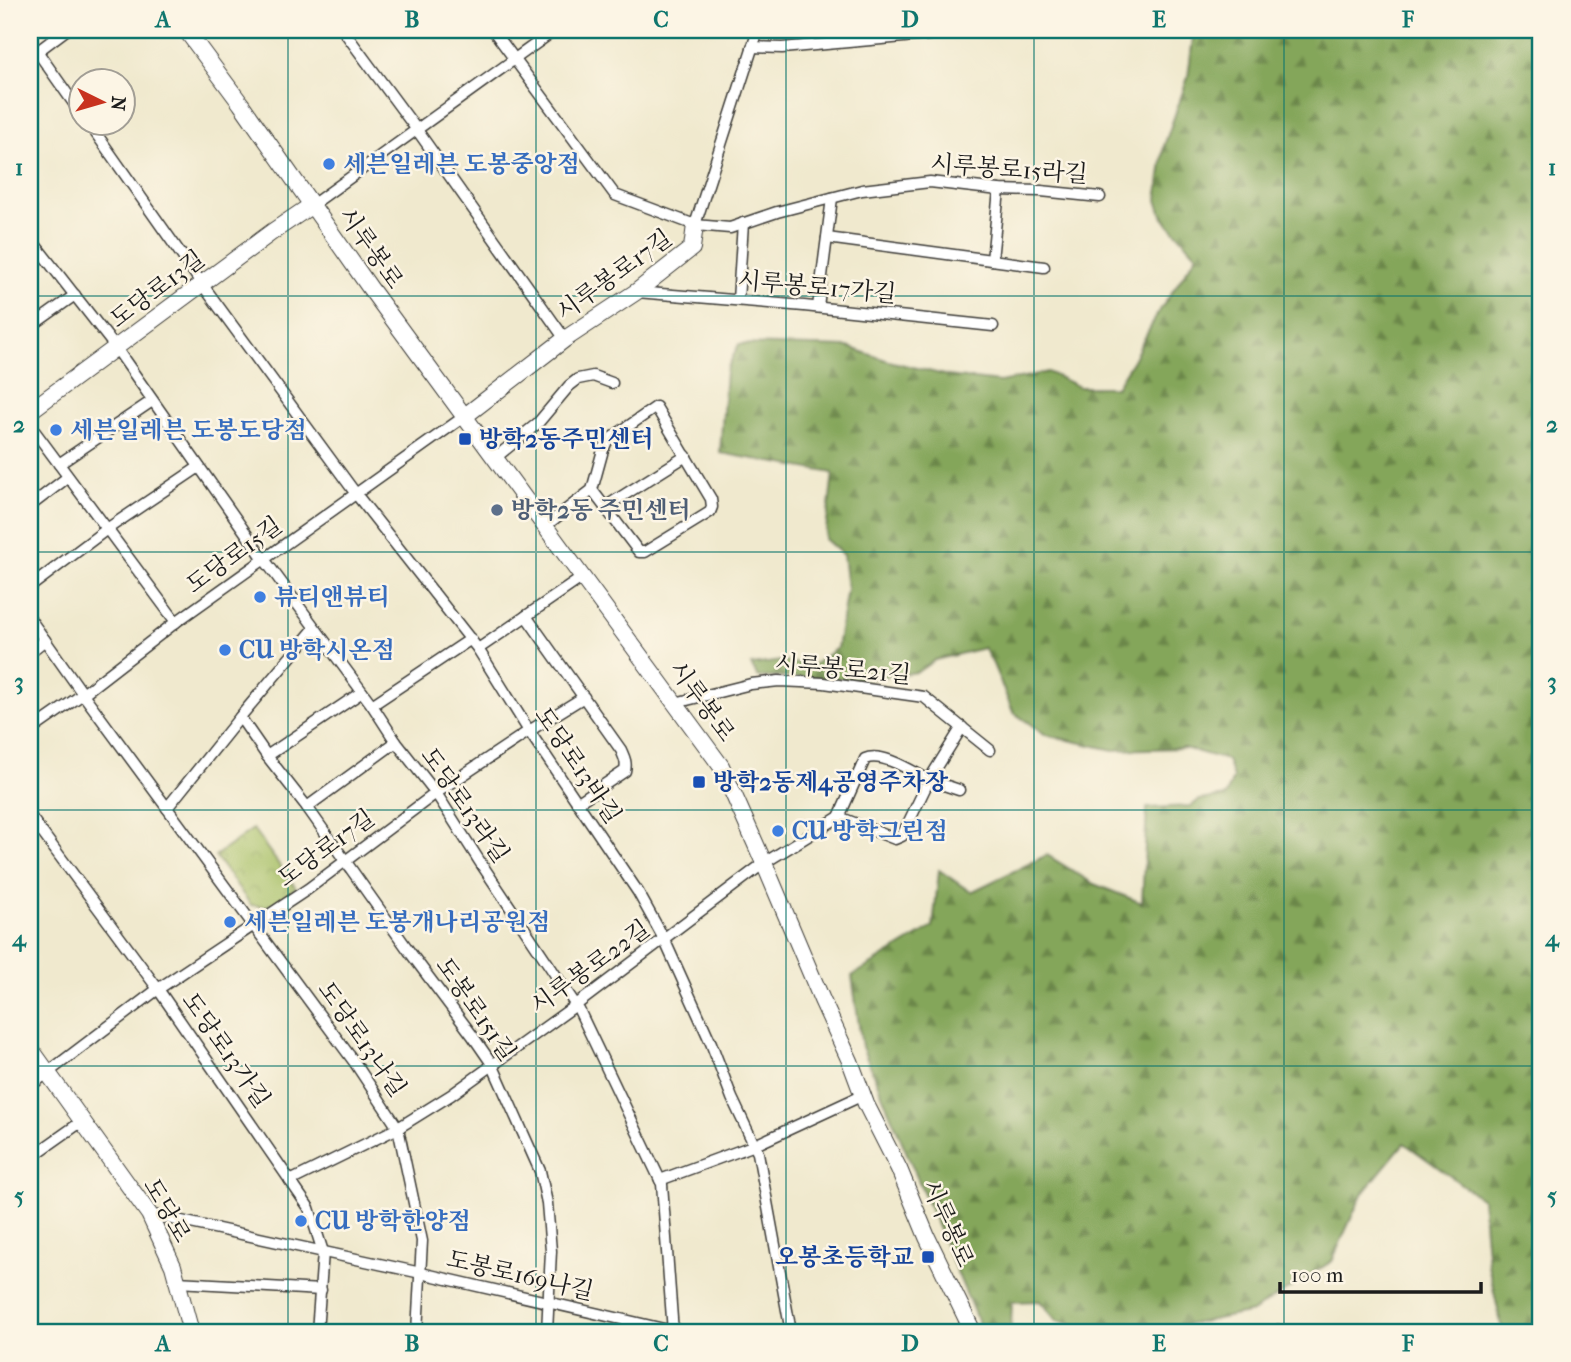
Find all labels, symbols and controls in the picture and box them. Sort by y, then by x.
text: A [154,6,172,33]
text: B [405,6,420,33]
text: C [653,6,669,33]
text: D [901,6,919,33]
text: E [1152,6,1166,33]
text: F [1401,6,1415,33]
north arrow [66,66,136,136]
text: N [106,95,130,112]
place label: 세븐일레븐 도봉중앙점 [343,150,580,178]
street label: 시루봉로15라길 [929,150,1089,188]
text: 1 [15,154,23,181]
text: 1 [1548,154,1556,181]
marker: 세븐일레븐 도봉중앙점 [321,156,337,172]
street label: 시루봉로 [333,202,409,294]
street label: 시루봉로17길 [551,224,677,326]
street label: 도당로13길 [104,244,210,334]
street label: 시루봉로17가길 [736,266,898,308]
text: 2 [13,411,25,438]
text: 2 [1546,411,1558,438]
place label: 세븐일레븐 도봉도당점 [70,416,307,444]
marker: 세븐일레븐 도봉도당점 [48,422,64,438]
place label: 방학2동주민센터 [479,425,654,453]
marker: 방학2동주민센터 [457,431,473,447]
place label: 방학2동 주민센터 [511,496,691,524]
marker: 방학2동 주민센터 [489,502,505,518]
street label: 도당로15길 [181,511,287,599]
place label: 뷰티앤뷰티 [274,583,390,611]
marker: 뷰티앤뷰티 [252,589,268,605]
place label: CU 방학시온점 [239,636,395,664]
marker: CU 방학시온점 [217,642,233,658]
street label: 시루봉로21길 [774,649,912,689]
street label: 시루봉로 [663,655,741,747]
text: 3 [14,668,24,695]
text: 3 [1547,668,1557,695]
street label: 도당로13바길 [529,701,627,829]
street label: 도당로13라길 [415,742,515,868]
place label: 방학2동제4공영주차장 [713,768,949,797]
marker: 방학2동제4공영주차장 [691,774,707,790]
street label: 도당로17길 [272,803,380,893]
place label: CU 방학그린점 [792,817,948,845]
marker: CU 방학그린점 [770,823,786,839]
place label: 세븐일레븐 도봉개나리공원점 [244,908,551,936]
marker: 세븐일레븐 도봉개나리공원점 [222,914,238,930]
street label: 시루봉로22길 [525,914,655,1020]
text: 4 [11,925,27,952]
text: 4 [1544,925,1560,952]
street label: 도봉로151길 [430,952,522,1066]
street label: 도당로13나길 [312,976,412,1102]
street label: 도당로13가길 [176,987,276,1113]
street label: 도당로 [137,1173,197,1247]
street label: 시루봉로 [916,1175,980,1271]
text: 5 [14,1182,24,1209]
text: 5 [1547,1182,1557,1209]
place label: CU 방학한양점 [315,1207,471,1235]
marker: CU 방학한양점 [293,1213,309,1229]
place label: 오봉초등학교 [775,1243,914,1271]
street label: 도봉로169나길 [444,1244,596,1306]
marker: 오봉초등학교 [920,1249,936,1265]
scale bar [1280,1250,1482,1294]
text: 100 m [1291,1263,1344,1287]
text: A [154,1330,172,1357]
text: B [405,1330,420,1357]
text: C [653,1330,669,1357]
text: D [901,1330,919,1357]
text: E [1152,1330,1166,1357]
text: F [1401,1330,1415,1357]

